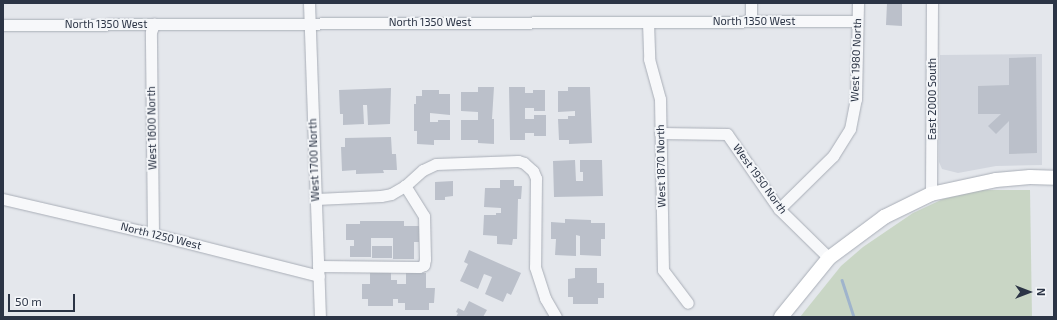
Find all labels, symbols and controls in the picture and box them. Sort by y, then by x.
street label: North 1350 West [713,14,795,28]
street label: North 1350 West [389,15,471,29]
street label: North 1350 West [65,17,147,31]
street label: West 1980 North [848,18,864,102]
street label: East 2000 South [925,58,939,140]
street label: West 1600 North [145,86,159,170]
street label: West 1700 North [306,118,322,202]
street label: West 1870 North [654,124,668,208]
street label: West 1950 North [730,142,790,216]
street label: North 1250 West [119,220,203,252]
north arrow [1009,272,1049,312]
scale bar [10,286,77,312]
text: N [1035,288,1048,296]
text: 50 m [15,294,42,308]

